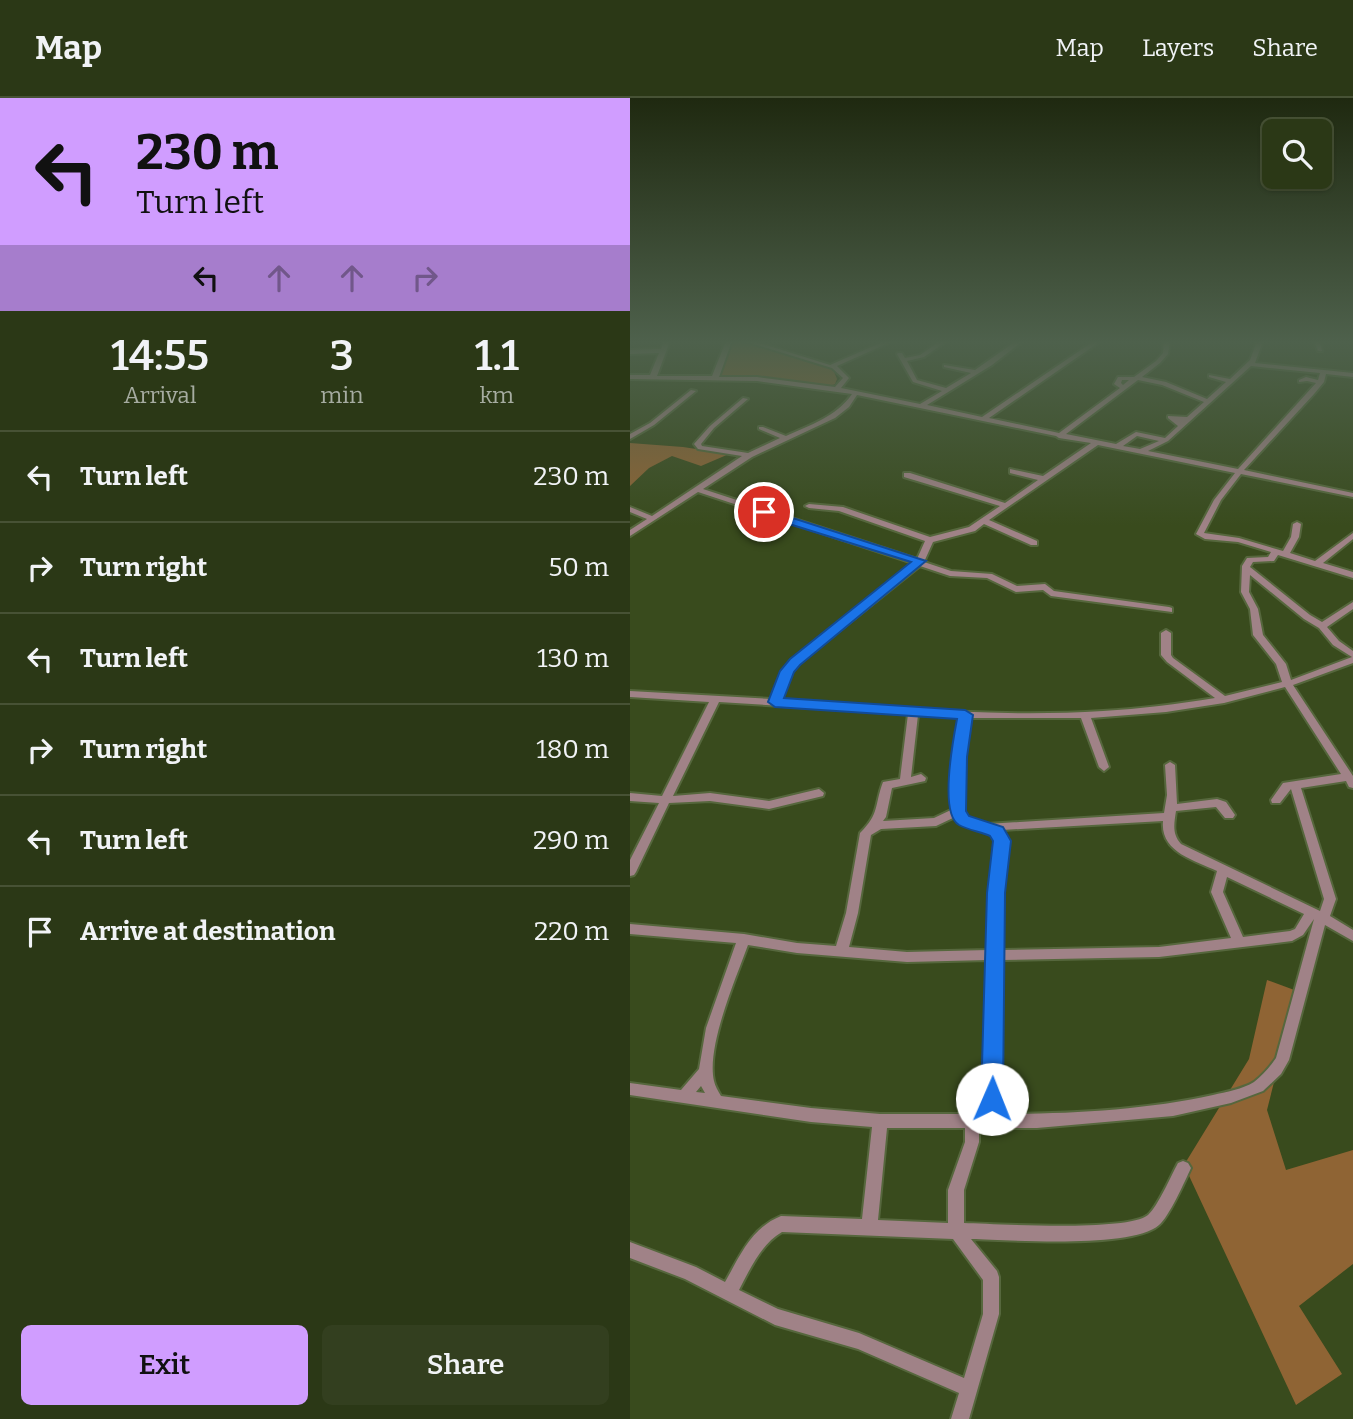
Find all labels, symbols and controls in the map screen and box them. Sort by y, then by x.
text: Map [35,28,102,68]
text: Map [1056,34,1104,62]
text: Layers [1142,34,1214,62]
text: Share [1252,34,1318,62]
map controls [1262,119,1332,189]
button: search [1262,119,1332,189]
text: 230 m [136,123,279,182]
icon: left [21,126,112,217]
text: Turn left [136,183,264,221]
icon: left [187,259,225,297]
icon: ahead [260,259,298,297]
icon: ahead [333,259,371,297]
icon: right [406,259,444,297]
text: 14:55 [111,331,209,381]
text: 3 [330,331,354,381]
text: 1.1 [475,331,519,381]
text: Arrival [124,381,197,409]
text: min [320,381,364,409]
text: km [479,381,514,409]
icon: left [21,458,59,496]
text: Turn left [80,461,188,492]
text: 230 m [533,461,609,492]
pin [734,482,794,542]
icon: arrive [745,493,783,531]
icon: right [21,549,59,587]
text: Turn right [80,552,207,583]
text: 50 m [548,552,609,583]
icon: left [21,640,59,678]
text: Turn left [80,643,188,674]
text: 130 m [537,643,609,674]
icon: right [21,731,59,769]
text: Turn right [80,734,207,765]
text: 180 m [536,734,609,765]
icon: left [21,822,59,860]
text: Turn left [80,825,188,856]
text: 290 m [533,825,609,856]
icon: arrive [21,913,59,951]
text: Arrive at destination [80,916,335,947]
text: 220 m [534,916,609,947]
position arrow [955,1062,1029,1136]
button: Exit [21,1325,308,1405]
button: Share [322,1325,609,1405]

